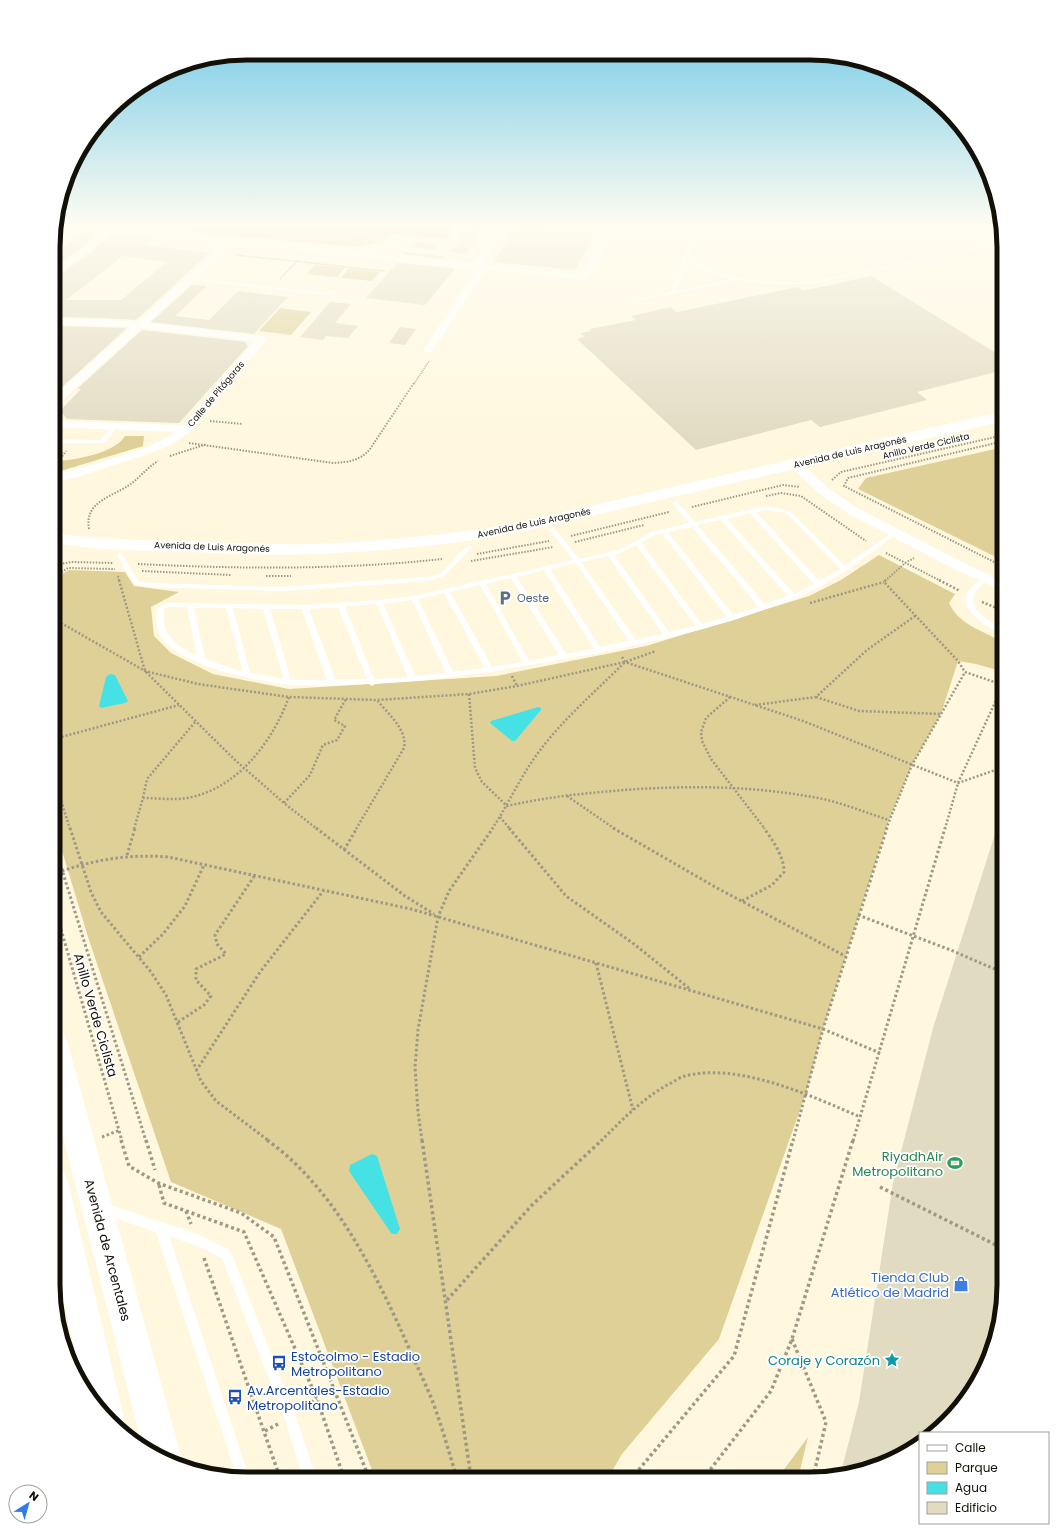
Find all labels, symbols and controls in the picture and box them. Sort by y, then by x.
street label: Calle de Pitágoras [185,358,247,429]
street label: Anillo Verde Ciclista [881,430,971,462]
street label: Avenida de Luis Aragonés [792,433,908,471]
street label: Avenida de Luis Aragonés [476,505,592,541]
street label: Avenida de Luis Aragonés [154,539,270,555]
parking icon: Oeste [496,589,514,607]
place label: Oeste [517,590,549,606]
street label: Anillo Verde Ciclista [69,951,122,1079]
place label: RiyadhAir Metropolitano [852,1147,943,1181]
sports icon: RiyadhAir Metropolitano [946,1154,964,1172]
street label: Avenida de Arcentales [79,1177,136,1324]
place label: Tienda Club Atlético de Madrid [831,1268,949,1302]
shop icon: Tienda Club Atlético de Madrid [952,1275,970,1293]
place label: Estocolmo - Estadio Metropolitano [291,1347,420,1381]
place label: Coraje y Corazón [768,1351,880,1370]
place icon: Coraje y Corazón [883,1351,901,1369]
bus stop icon: Estocolmo - Estadio Metropolitano [270,1354,288,1372]
place label: Av.Arcentales-Estadio Metropolitano [247,1381,390,1415]
bus stop icon: Av.Arcentales-Estadio Metropolitano [226,1388,244,1406]
legend [919,1432,1049,1524]
text: Calle [955,1439,986,1456]
text: Parque [955,1459,998,1476]
text: Agua [955,1479,987,1496]
north arrow [8,1484,48,1524]
text: N [26,1487,42,1505]
text: Edificio [955,1499,997,1516]

